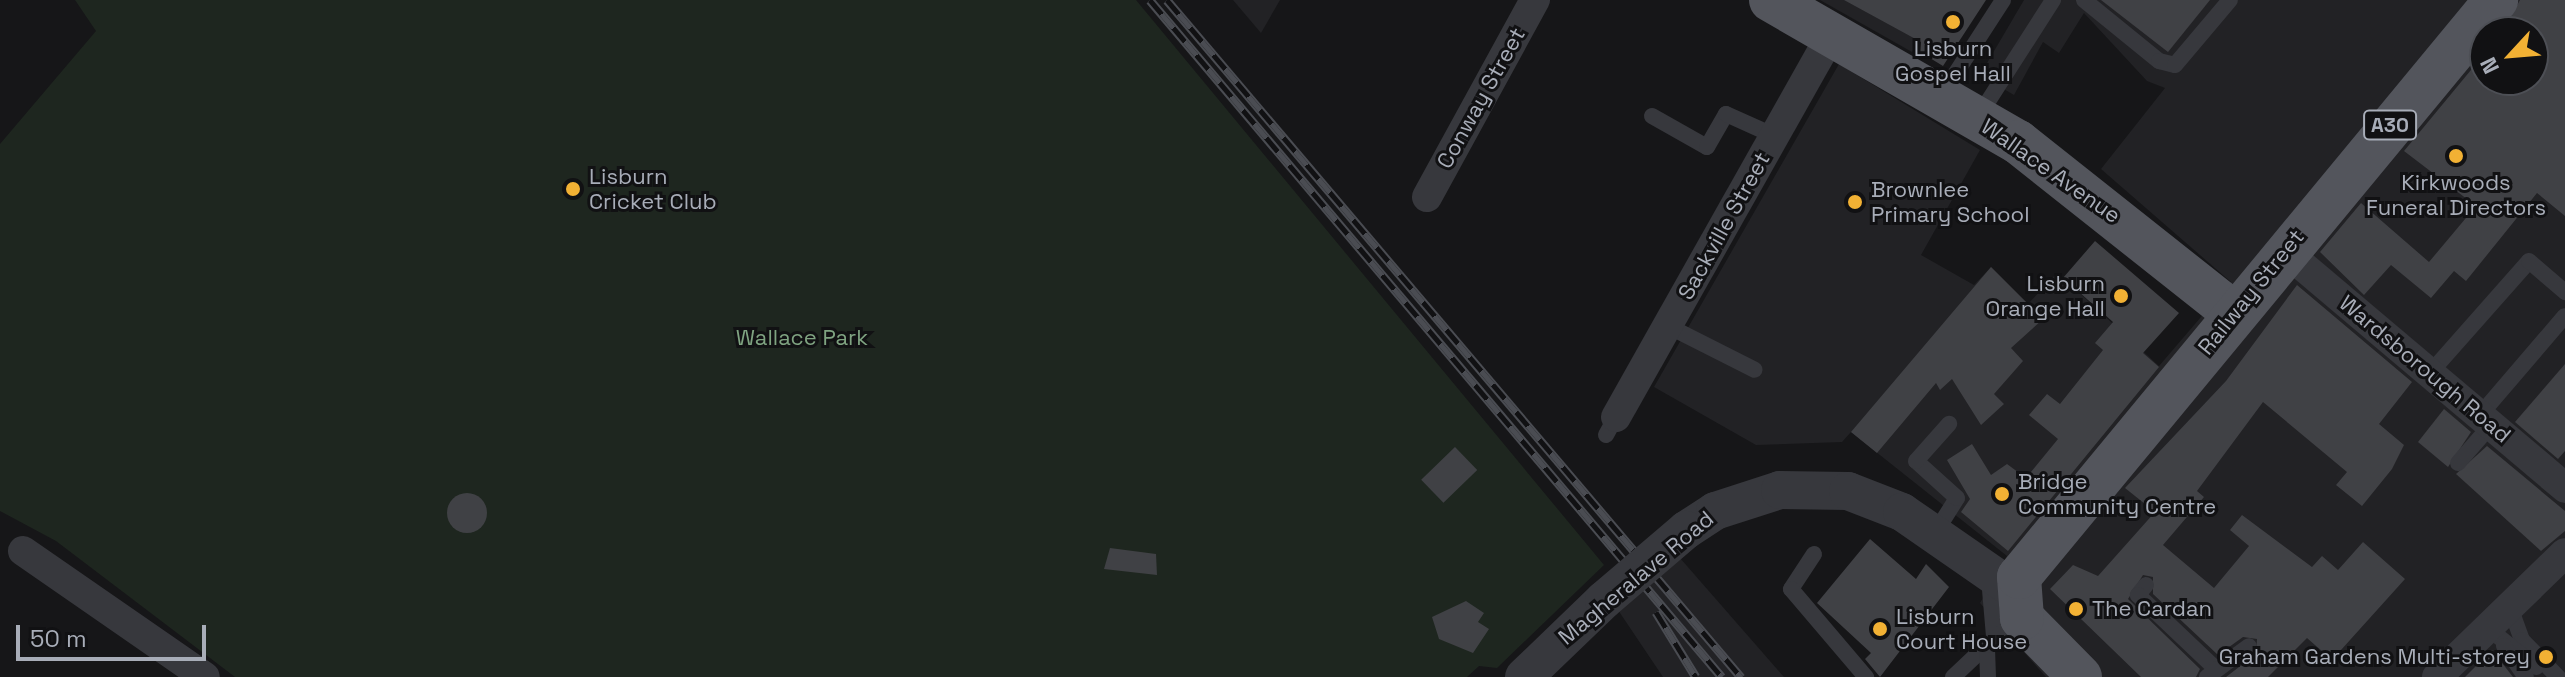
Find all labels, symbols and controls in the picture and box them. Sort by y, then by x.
marker: Lisburn Gospel Hall [1944,13,1962,31]
north arrow [2469,16,2549,96]
street label: Conway Street [1431,23,1531,173]
place label: Lisburn Gospel Hall [1895,35,2011,86]
text: N [2473,53,2505,78]
road number: A30 [2362,109,2418,141]
street label: Wallace Avenue [1976,113,2126,229]
marker: Kirkwoods Funeral Directors [2447,147,2465,165]
street label: Sackville Street [1673,148,1775,304]
place label: Lisburn Cricket Club [589,163,717,214]
place label: Kirkwoods Funeral Directors [2366,169,2546,220]
place label: Brownlee Primary School [1871,176,2030,228]
marker: Lisburn Cricket Club [564,180,582,198]
marker: Brownlee Primary School [1846,193,1864,211]
street label: Railway Street [2192,224,2310,360]
place label: Lisburn Orange Hall [1986,270,2105,322]
marker: Lisburn Orange Hall [2112,287,2130,305]
street label: Wardsborough Road [2334,290,2516,448]
park label: Wallace Park [736,325,868,351]
place label: Bridge Community Centre [2018,468,2216,520]
marker: Bridge Community Centre [1993,485,2011,503]
street label: Magheralave Road [1553,505,1719,651]
place label: The Cardan [2092,596,2212,622]
marker: The Cardan [2067,600,2085,618]
place label: Lisburn Court House [1896,603,2027,654]
scale bar [20,609,210,659]
marker: Lisburn Court House [1871,620,1889,638]
text: 50 m [30,623,87,654]
place label: Graham Gardens Multi-storey [2219,644,2530,670]
marker: Graham Gardens Multi-storey [2537,648,2555,666]

